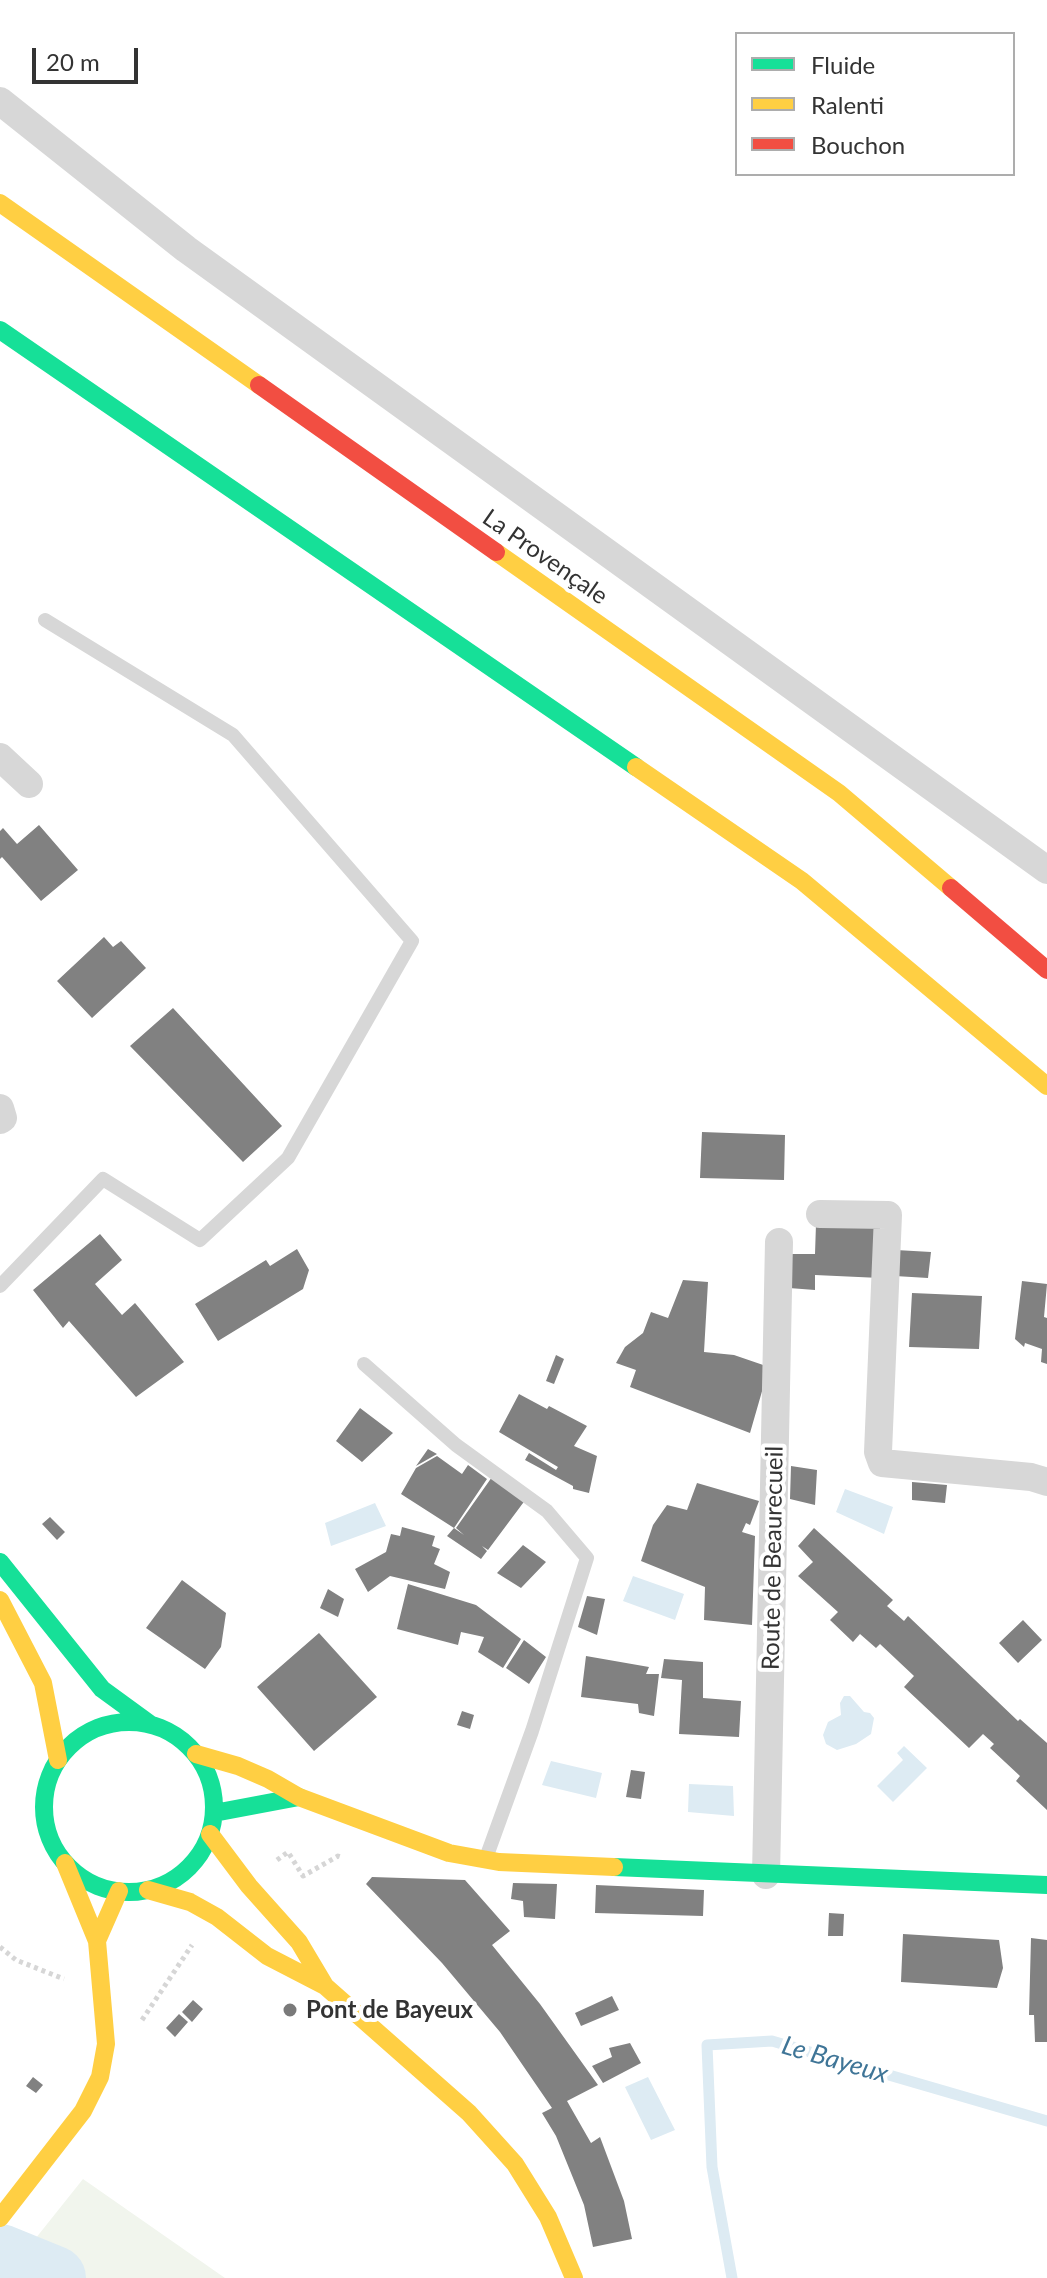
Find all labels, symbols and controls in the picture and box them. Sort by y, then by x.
scale bar [36,32,142,82]
legend [735,32,1015,176]
text: 20 m [46,47,100,76]
text: Fluide [811,50,875,79]
text: Ralenti [811,90,884,119]
text: Bouchon [811,130,905,159]
street label: La Provençale [477,503,613,611]
street label: Route de Beaurecueil [757,1446,789,1670]
place label: Pont de Bayeux [306,1996,473,2024]
marker: Pont de Bayeux [281,2001,299,2019]
water label: Le Bayeux [778,2030,892,2090]

